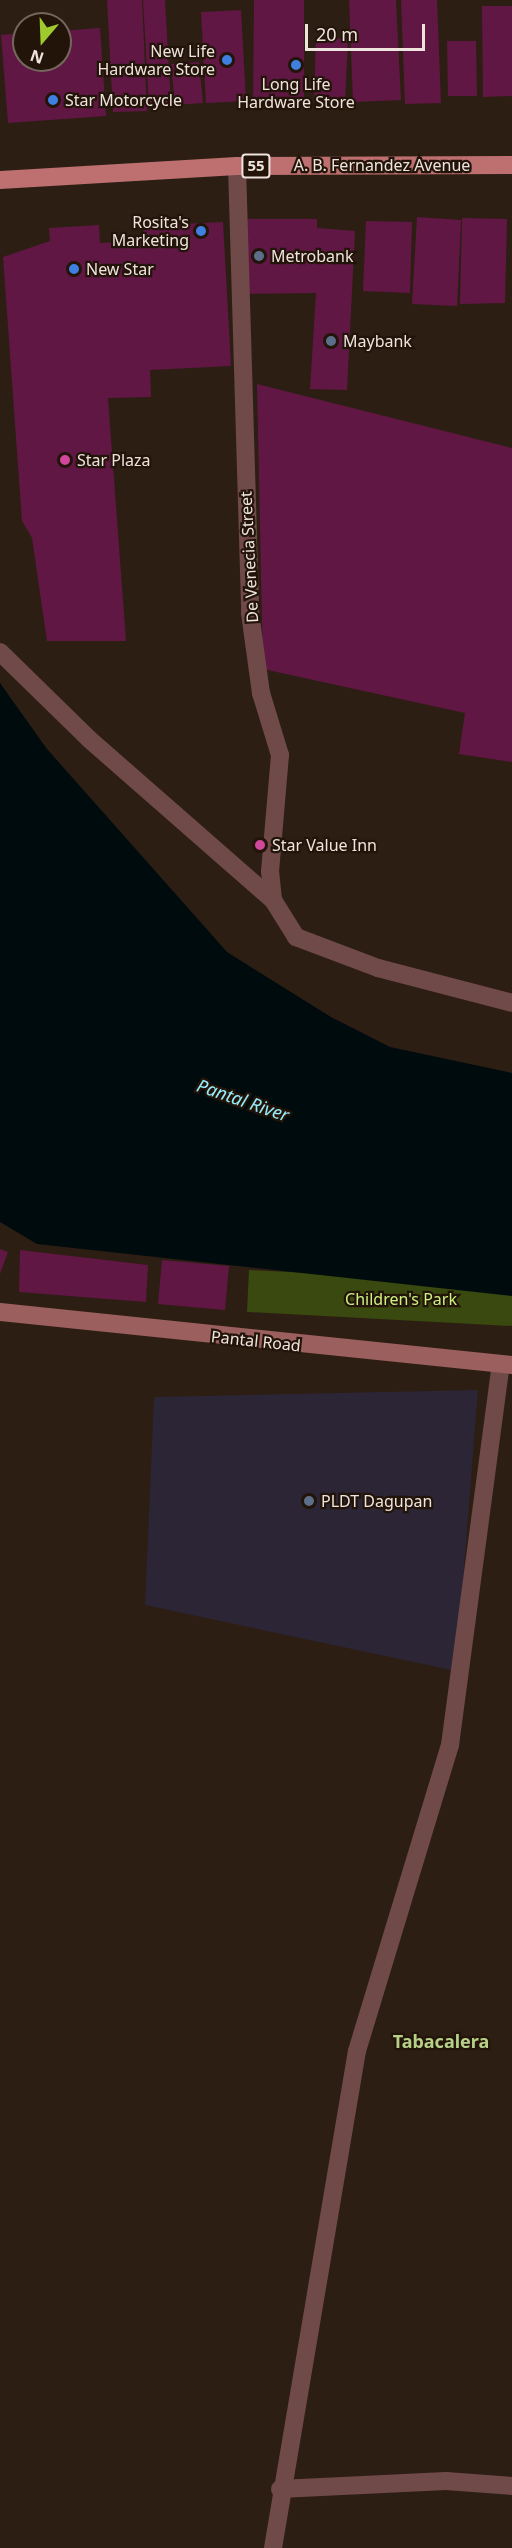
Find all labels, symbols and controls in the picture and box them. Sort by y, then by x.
north arrow [12,12,72,72]
scale bar [308,12,428,50]
text: 20 m [316,22,358,46]
place label: New Life Hardware Store [97,41,215,79]
text: N [27,45,47,70]
marker: New Life Hardware Store [220,53,234,67]
marker: Long Life Hardware Store [289,58,303,72]
place label: Long Life Hardware Store [237,74,355,112]
place label: Star Motorcycle [65,90,182,110]
marker: Star Motorcycle [46,93,60,107]
road number: 55 [241,154,271,178]
street label: A. B. Fernandez Avenue [294,155,470,175]
place label: Rosita's Marketing [112,212,189,250]
marker: Rosita's Marketing [194,224,208,238]
place label: Metrobank [271,246,354,266]
marker: Metrobank [252,249,266,263]
place label: New Star [86,259,154,279]
marker: New Star [67,262,81,276]
place label: Maybank [343,331,412,351]
marker: Maybank [324,334,338,348]
place label: Star Plaza [77,450,151,470]
marker: Star Plaza [58,453,72,467]
street label: De Venecia Street [236,491,262,623]
place label: Star Value Inn [272,835,377,855]
marker: Star Value Inn [253,838,267,852]
water label: Pantal River [194,1074,292,1126]
park label: Children's Park [345,1289,457,1309]
street label: Pantal Road [210,1327,302,1355]
place label: PLDT Dagupan [321,1491,432,1511]
marker: PLDT Dagupan [302,1494,316,1508]
district label: Tabacalera [393,2030,489,2052]

